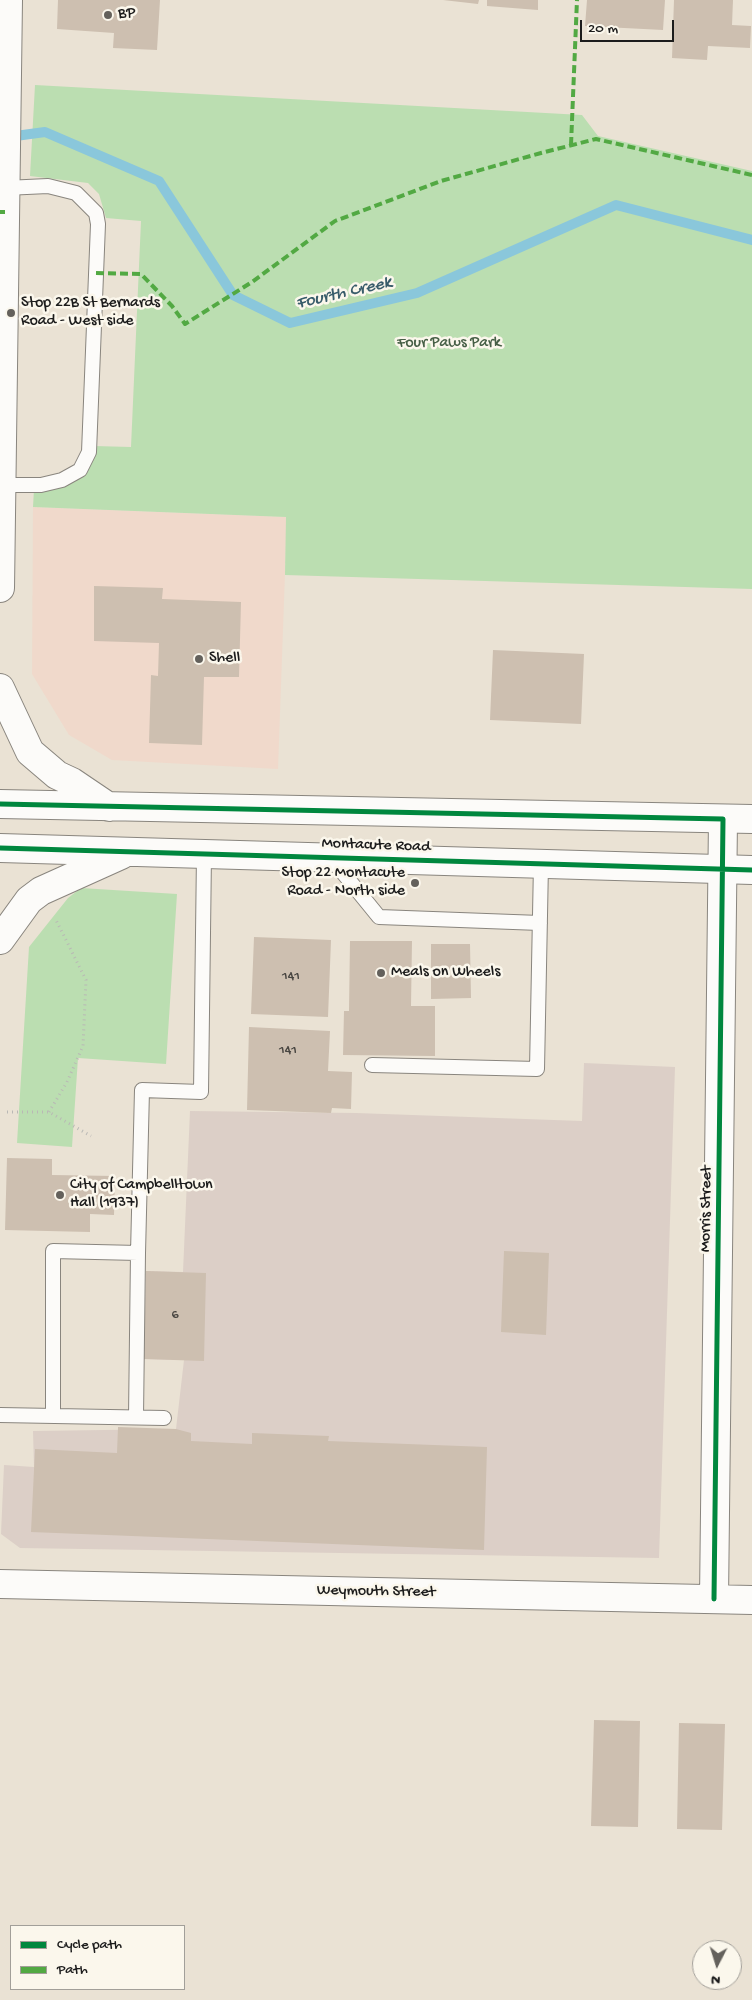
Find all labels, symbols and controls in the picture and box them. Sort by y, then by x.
place label: BP [118,5,135,25]
marker: BP [102,9,114,21]
scale bar [582,10,676,42]
text: 20 m [588,20,618,38]
water label: Fourth Creek [294,273,394,315]
place label: Stop 22B St Bernards Road - West side [21,294,160,332]
marker: Stop 22B St Bernards Road - West side [5,307,17,319]
park label: Four Paws Park [397,334,501,354]
place label: Shell [209,649,240,669]
marker: Shell [193,653,205,665]
street label: Montacute Road [321,835,431,857]
place label: Stop 22 Montacute Road - North side [281,864,405,902]
marker: Stop 22 Montacute Road - North side [409,877,421,889]
place label: Meals on Wheels [391,963,500,983]
marker: Meals on Wheels [375,967,387,979]
house number: 141 [282,969,300,985]
house number: 141 [279,1043,297,1059]
street label: Morris Street [697,1166,717,1252]
place label: City of Campbelltown Hall (1937) [70,1176,213,1214]
marker: City of Campbelltown Hall (1937) [54,1189,66,1201]
house number: 6 [171,1308,179,1324]
street label: Weymouth Street [317,1581,435,1603]
legend [10,1925,185,1990]
text: Cycle path [57,1936,122,1954]
north arrow [692,1940,742,1990]
text: Path [57,1961,88,1979]
text: N [710,1971,721,1988]

